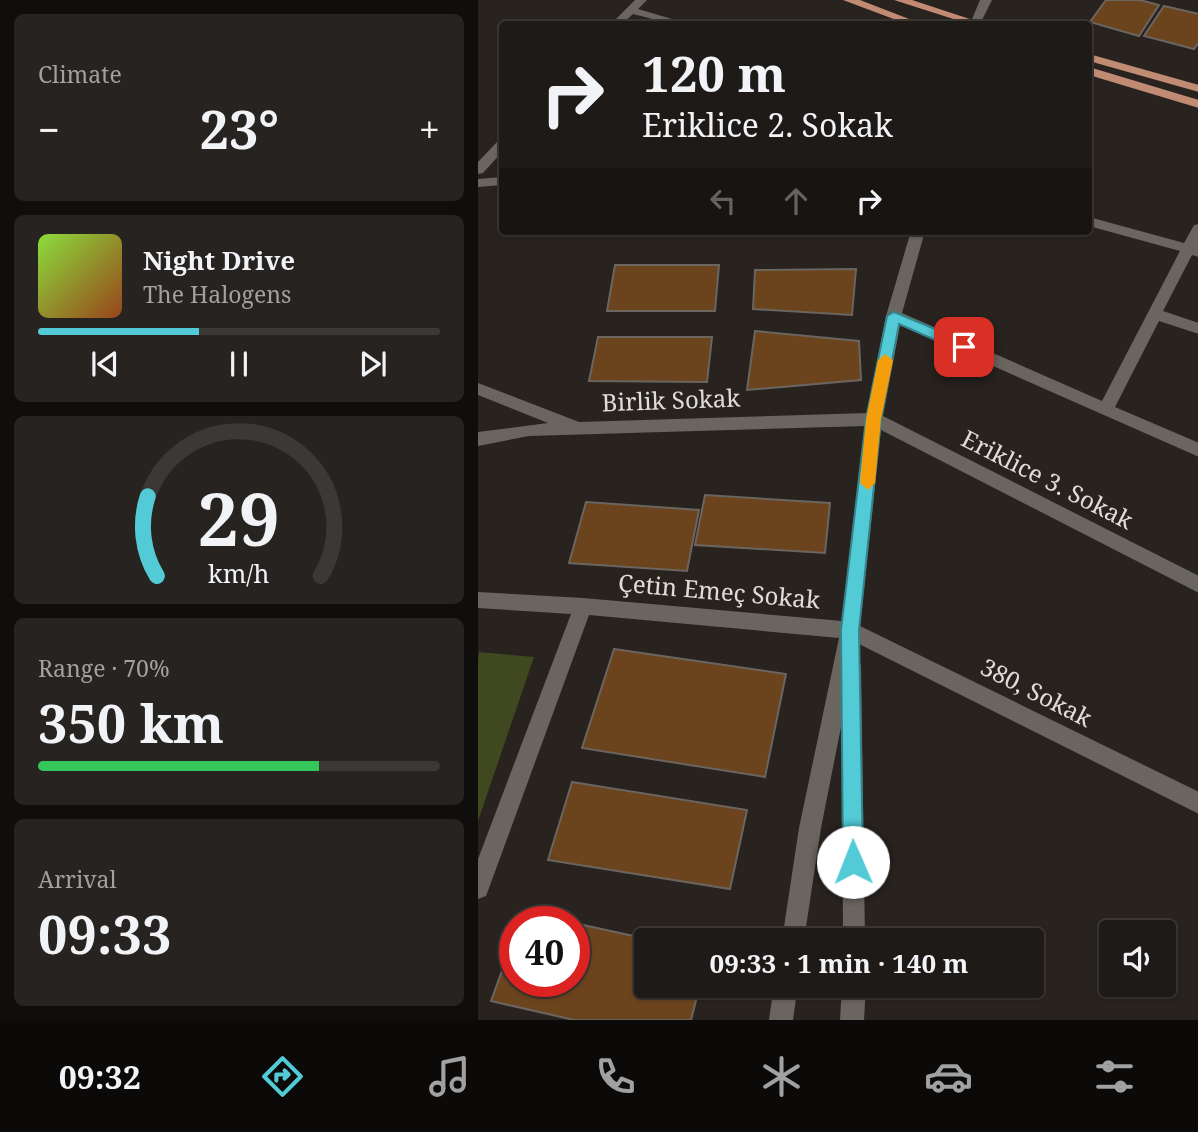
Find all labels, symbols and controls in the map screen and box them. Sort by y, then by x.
text: 120 m [642,40,786,106]
icon: right [527,49,618,140]
text: Climate [38,58,122,90]
text: 23° [200,93,279,164]
text: − [38,103,60,155]
text: + [419,103,440,155]
text: Eriklice 2. Sokak [642,103,893,146]
icon: left [704,182,742,220]
icon: ahead [777,182,815,220]
icon: right [850,182,888,220]
text: Night Drive [143,242,295,278]
text: The Halogens [143,278,291,310]
pin [934,317,994,377]
icon: arrive [945,328,983,366]
icon: previous [86,345,124,383]
icon: pause [220,345,258,383]
icon: next [354,345,392,383]
street label: Birlik Sokak [601,381,742,418]
street label: Eriklice 3. Sokak [956,421,1140,537]
text: 29 [198,468,280,567]
text: km/h [208,556,270,590]
street label: Çetin Emeç Sokak [617,565,822,616]
street label: 380, Sokak [975,649,1099,734]
text: Range · 70% [38,652,170,684]
text: 350 km [38,687,224,758]
position arrow [816,825,890,899]
text: Arrival [38,863,117,895]
text: 09:33 [38,898,171,969]
speed limit sign: 40 [499,906,590,997]
map controls [1099,920,1176,997]
button: sound [1099,920,1176,997]
text: 09:33 · 1 min · 140 m [709,945,969,981]
icon: directions [258,1052,307,1101]
icon: music [425,1052,474,1101]
icon: phone [591,1052,640,1101]
icon: climate [757,1052,806,1101]
icon: car [924,1052,973,1101]
icon: filters [1090,1052,1139,1101]
text: 09:32 [59,1055,141,1098]

